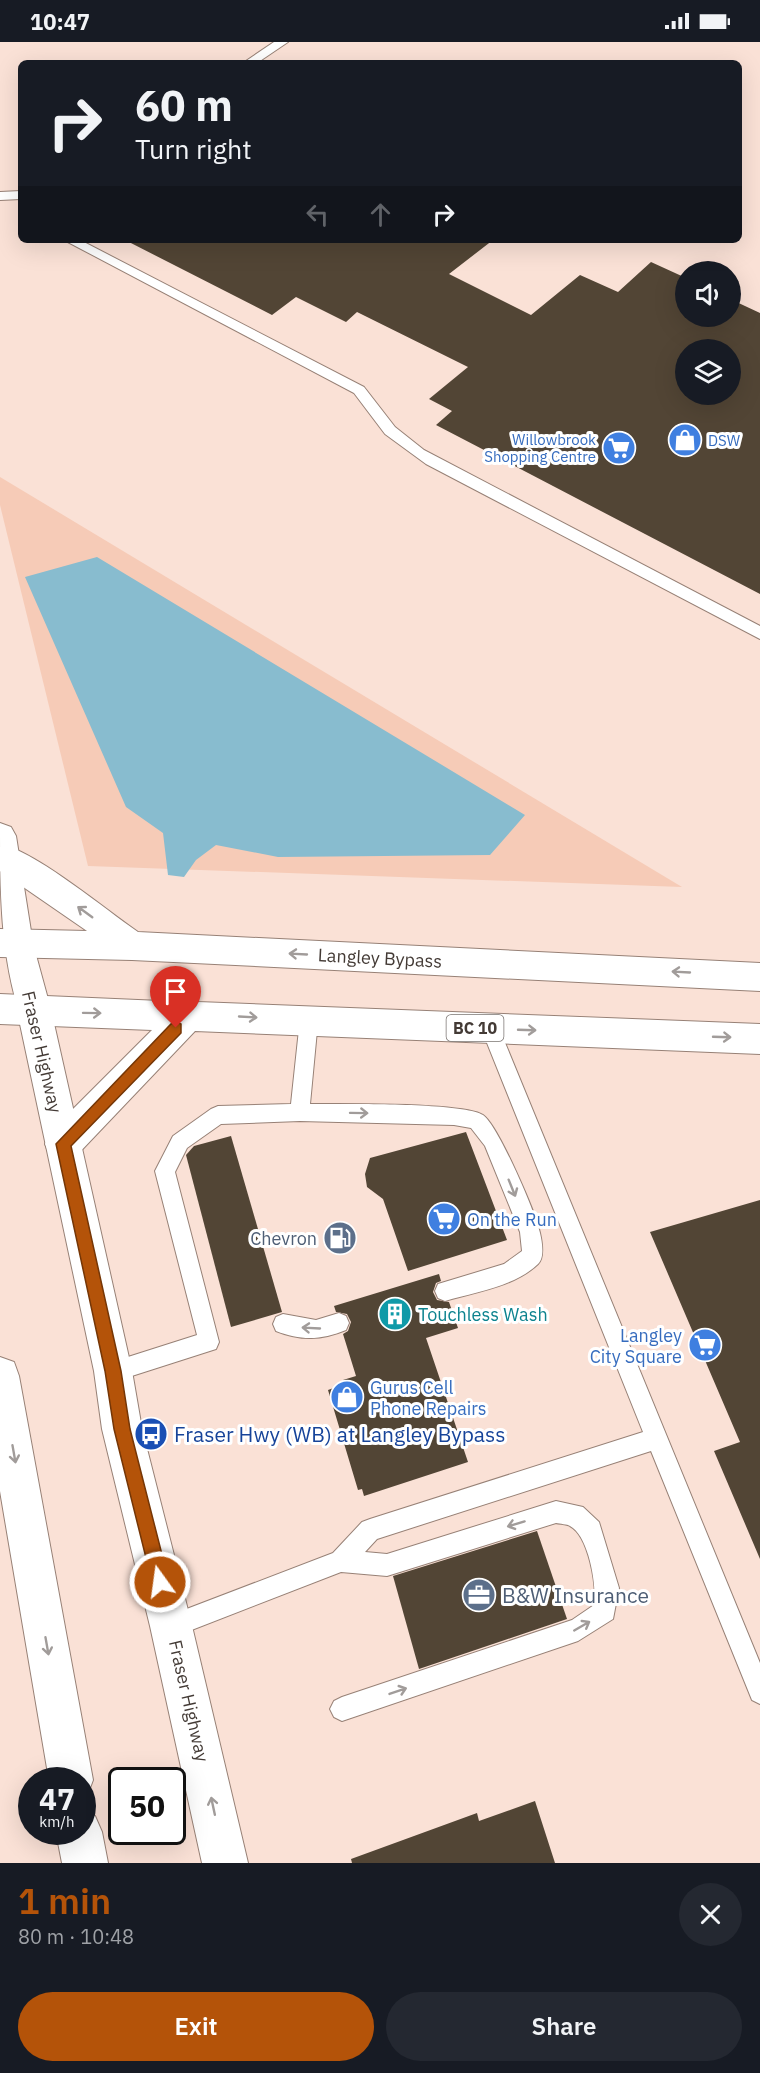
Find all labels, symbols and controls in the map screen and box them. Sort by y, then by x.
text: 10:47 [30,7,90,36]
text: 60 m [135,78,233,133]
icon: right [36,84,114,162]
text: Turn right [135,131,252,166]
icon: left [301,198,334,231]
icon: ahead [364,198,397,231]
icon: right [427,198,460,231]
map controls [675,261,741,405]
button: sound [675,261,741,327]
button: layers [675,339,741,405]
shop icon: DSW [667,422,703,458]
place label: Willowbrook Shopping Centre [484,430,596,466]
supermarket icon: Willowbrook Shopping Centre [601,430,637,466]
place label: DSW [708,431,741,450]
one-way arrow [77,905,93,918]
street label: Langley Bypass [317,943,443,973]
one-way arrow [288,948,308,959]
pin [150,966,201,1028]
one-way arrow [671,967,691,978]
icon: arrive [159,975,192,1008]
street label: Fraser Highway [17,989,67,1115]
one-way arrow [81,1007,101,1019]
one-way arrow [237,1012,257,1023]
road number: BC 10 [446,1015,504,1041]
one-way arrow [516,1024,536,1035]
one-way arrow [711,1032,731,1043]
one-way arrow [348,1108,368,1119]
one-way arrow [507,1178,518,1196]
supermarket icon: On the Run [426,1201,462,1237]
place label: On the Run [467,1208,557,1231]
fuel station icon: Chevron [322,1220,358,1256]
place label: Chevron [250,1227,317,1250]
building icon: Touchless Wash [377,1296,413,1332]
place label: Touchless Wash [418,1303,548,1326]
one-way arrow [302,1323,321,1334]
place label: Langley City Square [590,1324,682,1368]
supermarket icon: Langley City Square [687,1327,723,1363]
place label: Gurus Cell Phone Repairs [370,1376,487,1420]
shop icon: Gurus Cell Phone Repairs [329,1379,365,1415]
bus stop icon: Fraser Hwy (WB) at Langley Bypass [133,1416,169,1452]
place label: Fraser Hwy (WB) at Langley Bypass [174,1420,505,1448]
one-way arrow [8,1444,19,1464]
one-way arrow [507,1520,526,1531]
position arrow [128,1550,192,1614]
office icon: B&W Insurance [461,1577,497,1613]
place label: B&W Insurance [502,1581,649,1609]
one-way arrow [572,1620,590,1631]
one-way arrow [42,1636,53,1656]
street label: Fraser Highway [164,1638,214,1764]
one-way arrow [388,1684,407,1695]
speed limit sign: 50 [108,1767,186,1845]
text: 47 [39,1779,75,1818]
one-way arrow [207,1796,218,1816]
text: km/h [39,1812,75,1831]
text: 1 min [18,1877,111,1924]
button: close [679,1883,742,1946]
text: 80 m · 10:48 [18,1923,134,1950]
button: Exit [18,1992,374,2061]
button: Share [386,1992,742,2061]

